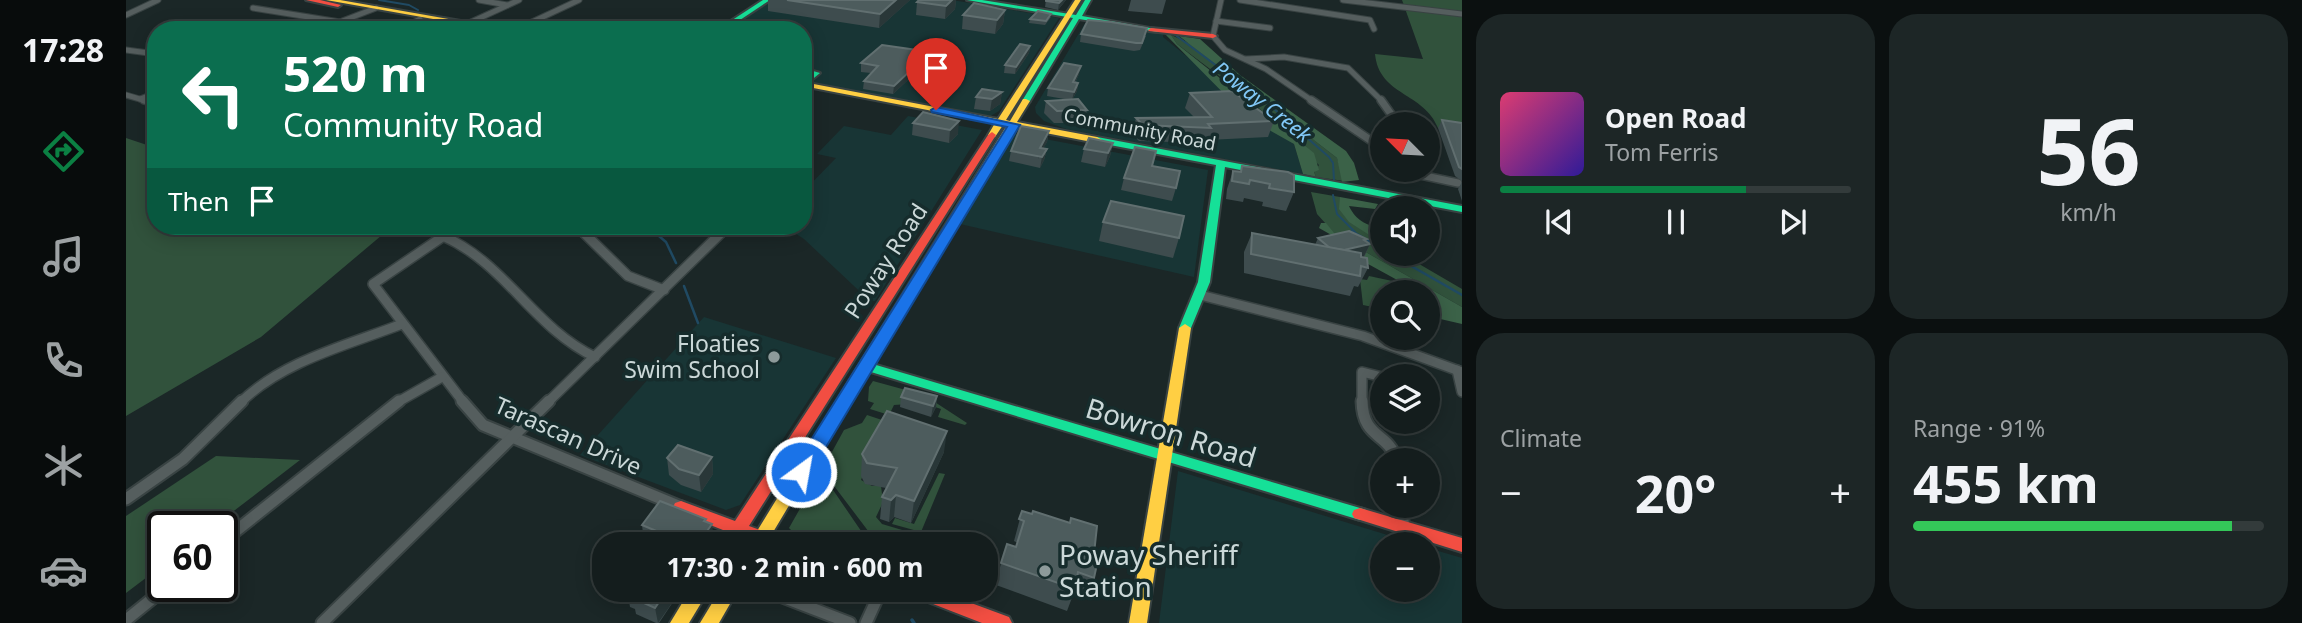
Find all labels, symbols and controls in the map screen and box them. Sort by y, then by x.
text: 17:28 [22,28,104,71]
pin [906,38,966,110]
text: 520 m [283,40,428,106]
icon: left [168,49,259,140]
icon: arrive [917,49,955,87]
water label: Poway Creek [1208,54,1319,149]
text: 56 [2036,88,2141,212]
text: Open Road [1605,100,1747,136]
street label: Community Road [1062,101,1218,157]
text: Community Road [283,103,543,146]
north arrow [1370,112,1440,182]
map controls [1370,112,1440,602]
icon: directions [39,127,88,176]
text: Tom Ferris [1605,136,1718,168]
icon: arrive [243,182,281,220]
text: Then [168,183,229,219]
button: sound [1370,196,1440,266]
text: km/h [2060,196,2117,228]
street label: Poway Road [836,197,934,324]
icon: previous [1540,203,1578,241]
icon: pause [1657,203,1695,241]
icon: next [1774,203,1812,241]
icon: music [39,232,88,281]
button: search [1370,280,1440,350]
place label: Floaties Swim School [624,327,760,385]
icon: phone [39,336,88,385]
marker: Floaties Swim School [766,349,782,365]
button: layers [1370,364,1440,434]
street label: Tarascan Drive [490,388,647,482]
street label: Bowron Road [1081,388,1261,476]
text: Range · 91% [1913,412,2045,444]
text: Climate [1500,422,1582,454]
position arrow [764,435,838,509]
icon: climate [39,441,88,490]
text: 455 km [1913,447,2099,518]
button: + [1370,448,1440,518]
text: 20° [1635,457,1716,528]
text: − [1500,466,1522,518]
text: + [1829,466,1851,518]
speed limit sign: 60 [147,511,238,602]
button: − [1370,532,1440,602]
place label: Poway Sheriff Station [1059,535,1240,605]
icon: car [39,546,88,595]
text: 17:30 · 2 min · 600 m [667,549,923,585]
marker: Poway Sheriff Station [1037,563,1053,579]

